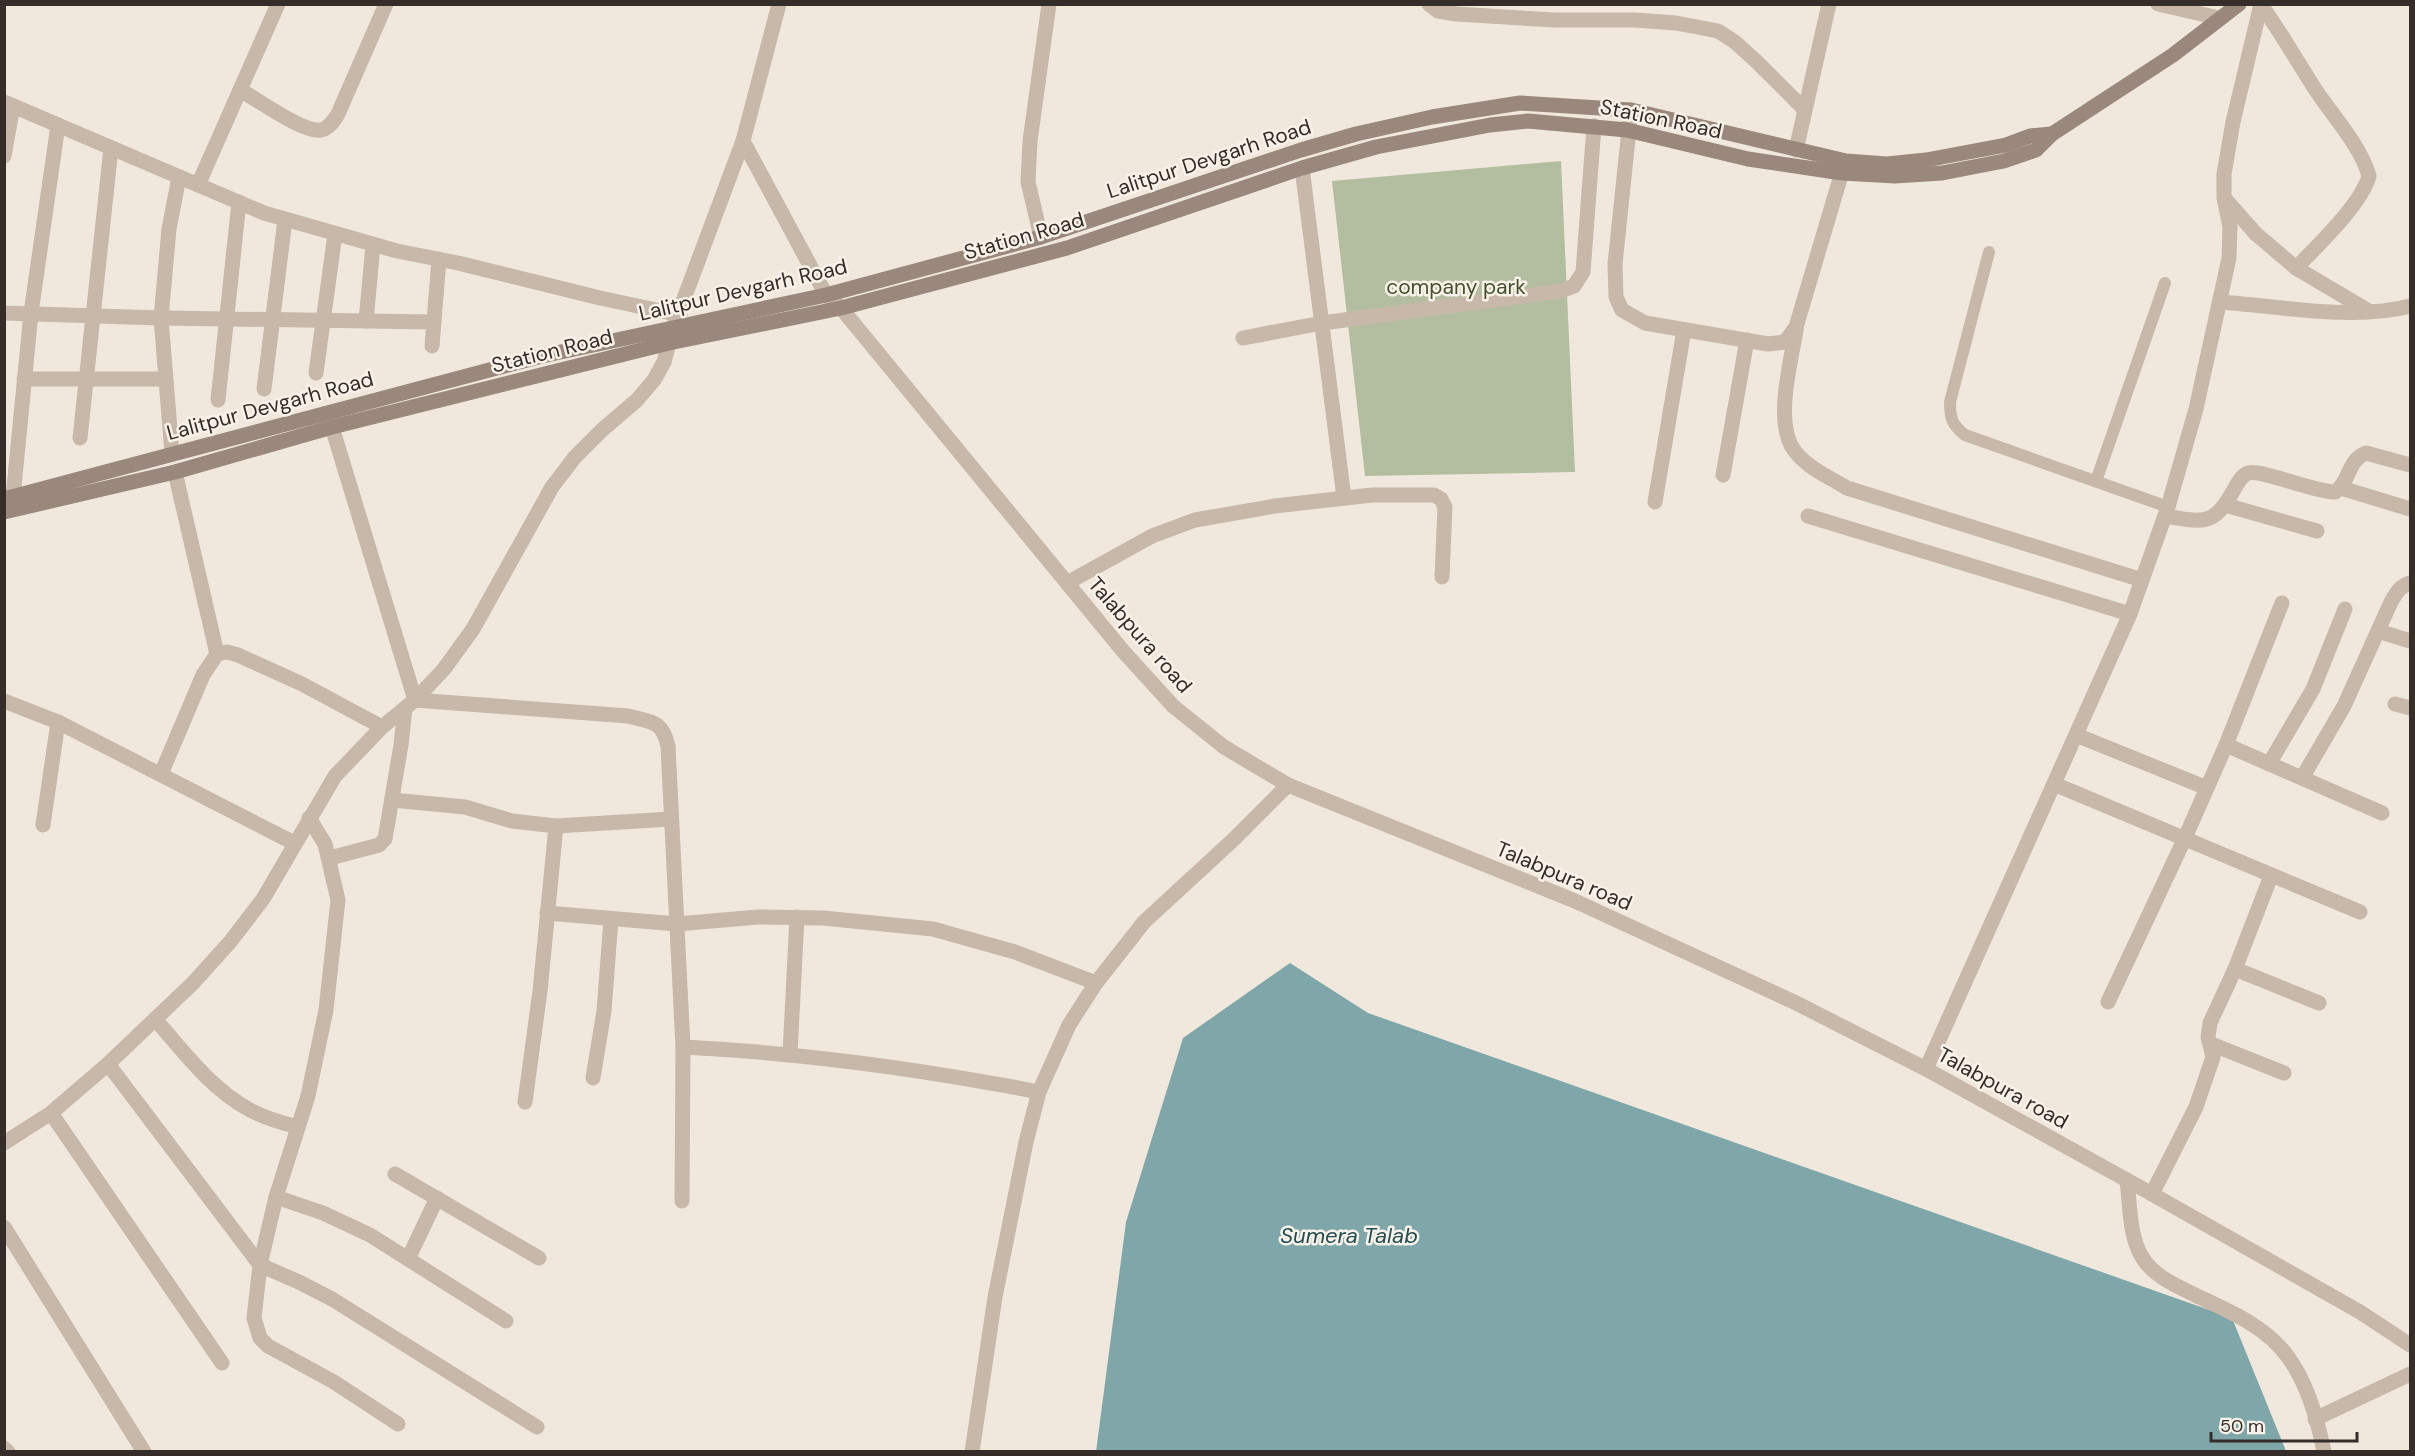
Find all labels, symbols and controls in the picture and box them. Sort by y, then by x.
street label: Station Road [1598,92,1724,146]
street label: Lalitpur Devgarh Road [1103,113,1315,205]
street label: Station Road [961,205,1087,267]
street label: Lalitpur Devgarh Road [636,252,850,328]
park label: company park [1386,273,1526,301]
street label: Station Road [489,322,615,380]
street label: Lalitpur Devgarh Road [163,365,377,447]
street label: Talabpura road [1082,571,1198,699]
street label: Talabpura road [1492,835,1636,917]
street label: Talabpura road [1933,1041,2073,1135]
water label: Sumera Talab [1280,1221,1418,1250]
scale bar [2211,1405,2356,1443]
text: 50 m [2220,1414,2264,1438]

